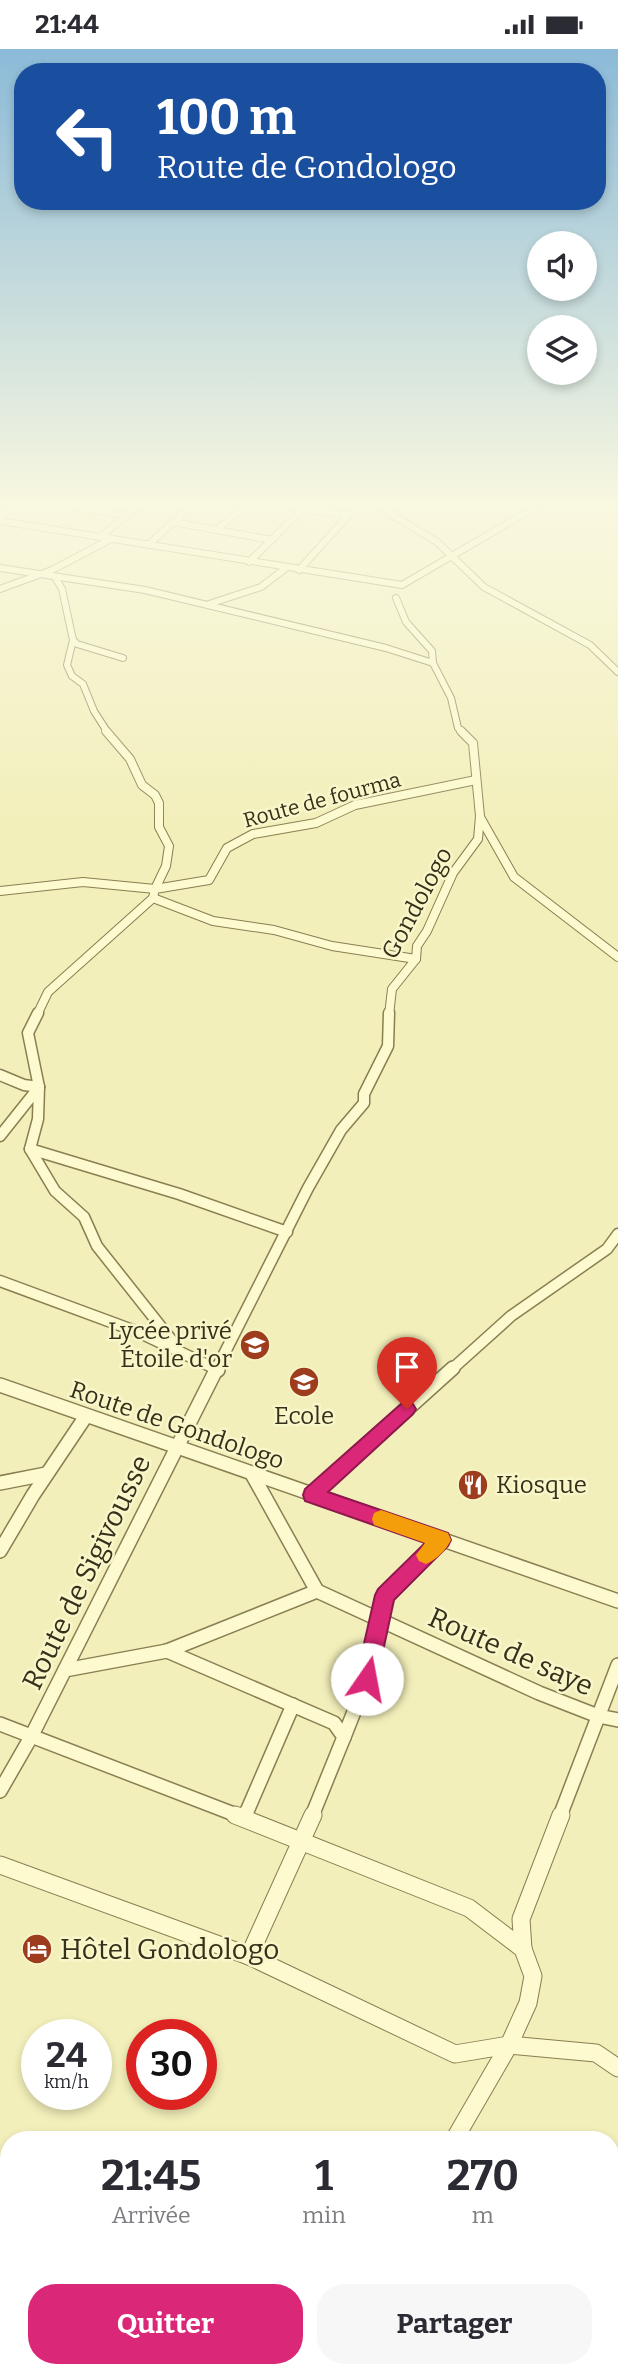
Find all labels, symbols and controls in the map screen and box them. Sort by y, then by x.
text: 21:44 [35,9,99,40]
text: 100 m [157,88,296,147]
icon: left [42,91,133,182]
text: Route de Gondologo [157,148,457,186]
map controls [527,231,597,385]
button: sound [527,231,597,301]
button: layers [527,315,597,385]
street label: Route de fourma [240,766,404,834]
street label: Gondologo [376,842,458,964]
place label: Lycée privé Étoile d'or [108,1317,232,1373]
school or university icon: Lycée privé Étoile d'or [238,1328,272,1362]
pin [377,1337,437,1409]
icon: arrive [388,1348,426,1386]
school or university icon: Ecole [287,1365,321,1399]
street label: Route de Gondologo [66,1375,288,1475]
place label: Ecole [274,1402,334,1430]
street label: Route de Sigivousse [15,1450,158,1695]
restaurant icon: Kiosque [456,1468,490,1502]
place label: Kiosque [496,1471,587,1499]
street label: Route de saye [423,1600,598,1702]
position arrow [330,1642,404,1716]
hotel icon: Hôtel Gondologo [20,1932,54,1966]
place label: Hôtel Gondologo [60,1933,279,1966]
speed limit sign: 30 [126,2019,217,2110]
text: 24 [46,2034,87,2076]
text: km/h [44,2071,89,2093]
text: 21:45 [101,2151,201,2201]
text: 1 [315,2151,333,2201]
text: 270 [447,2151,519,2201]
text: Arrivée [112,2201,191,2229]
text: min [302,2201,346,2229]
text: m [472,2201,494,2229]
button: Quitter [28,2284,303,2364]
button: Partager [317,2284,592,2364]

